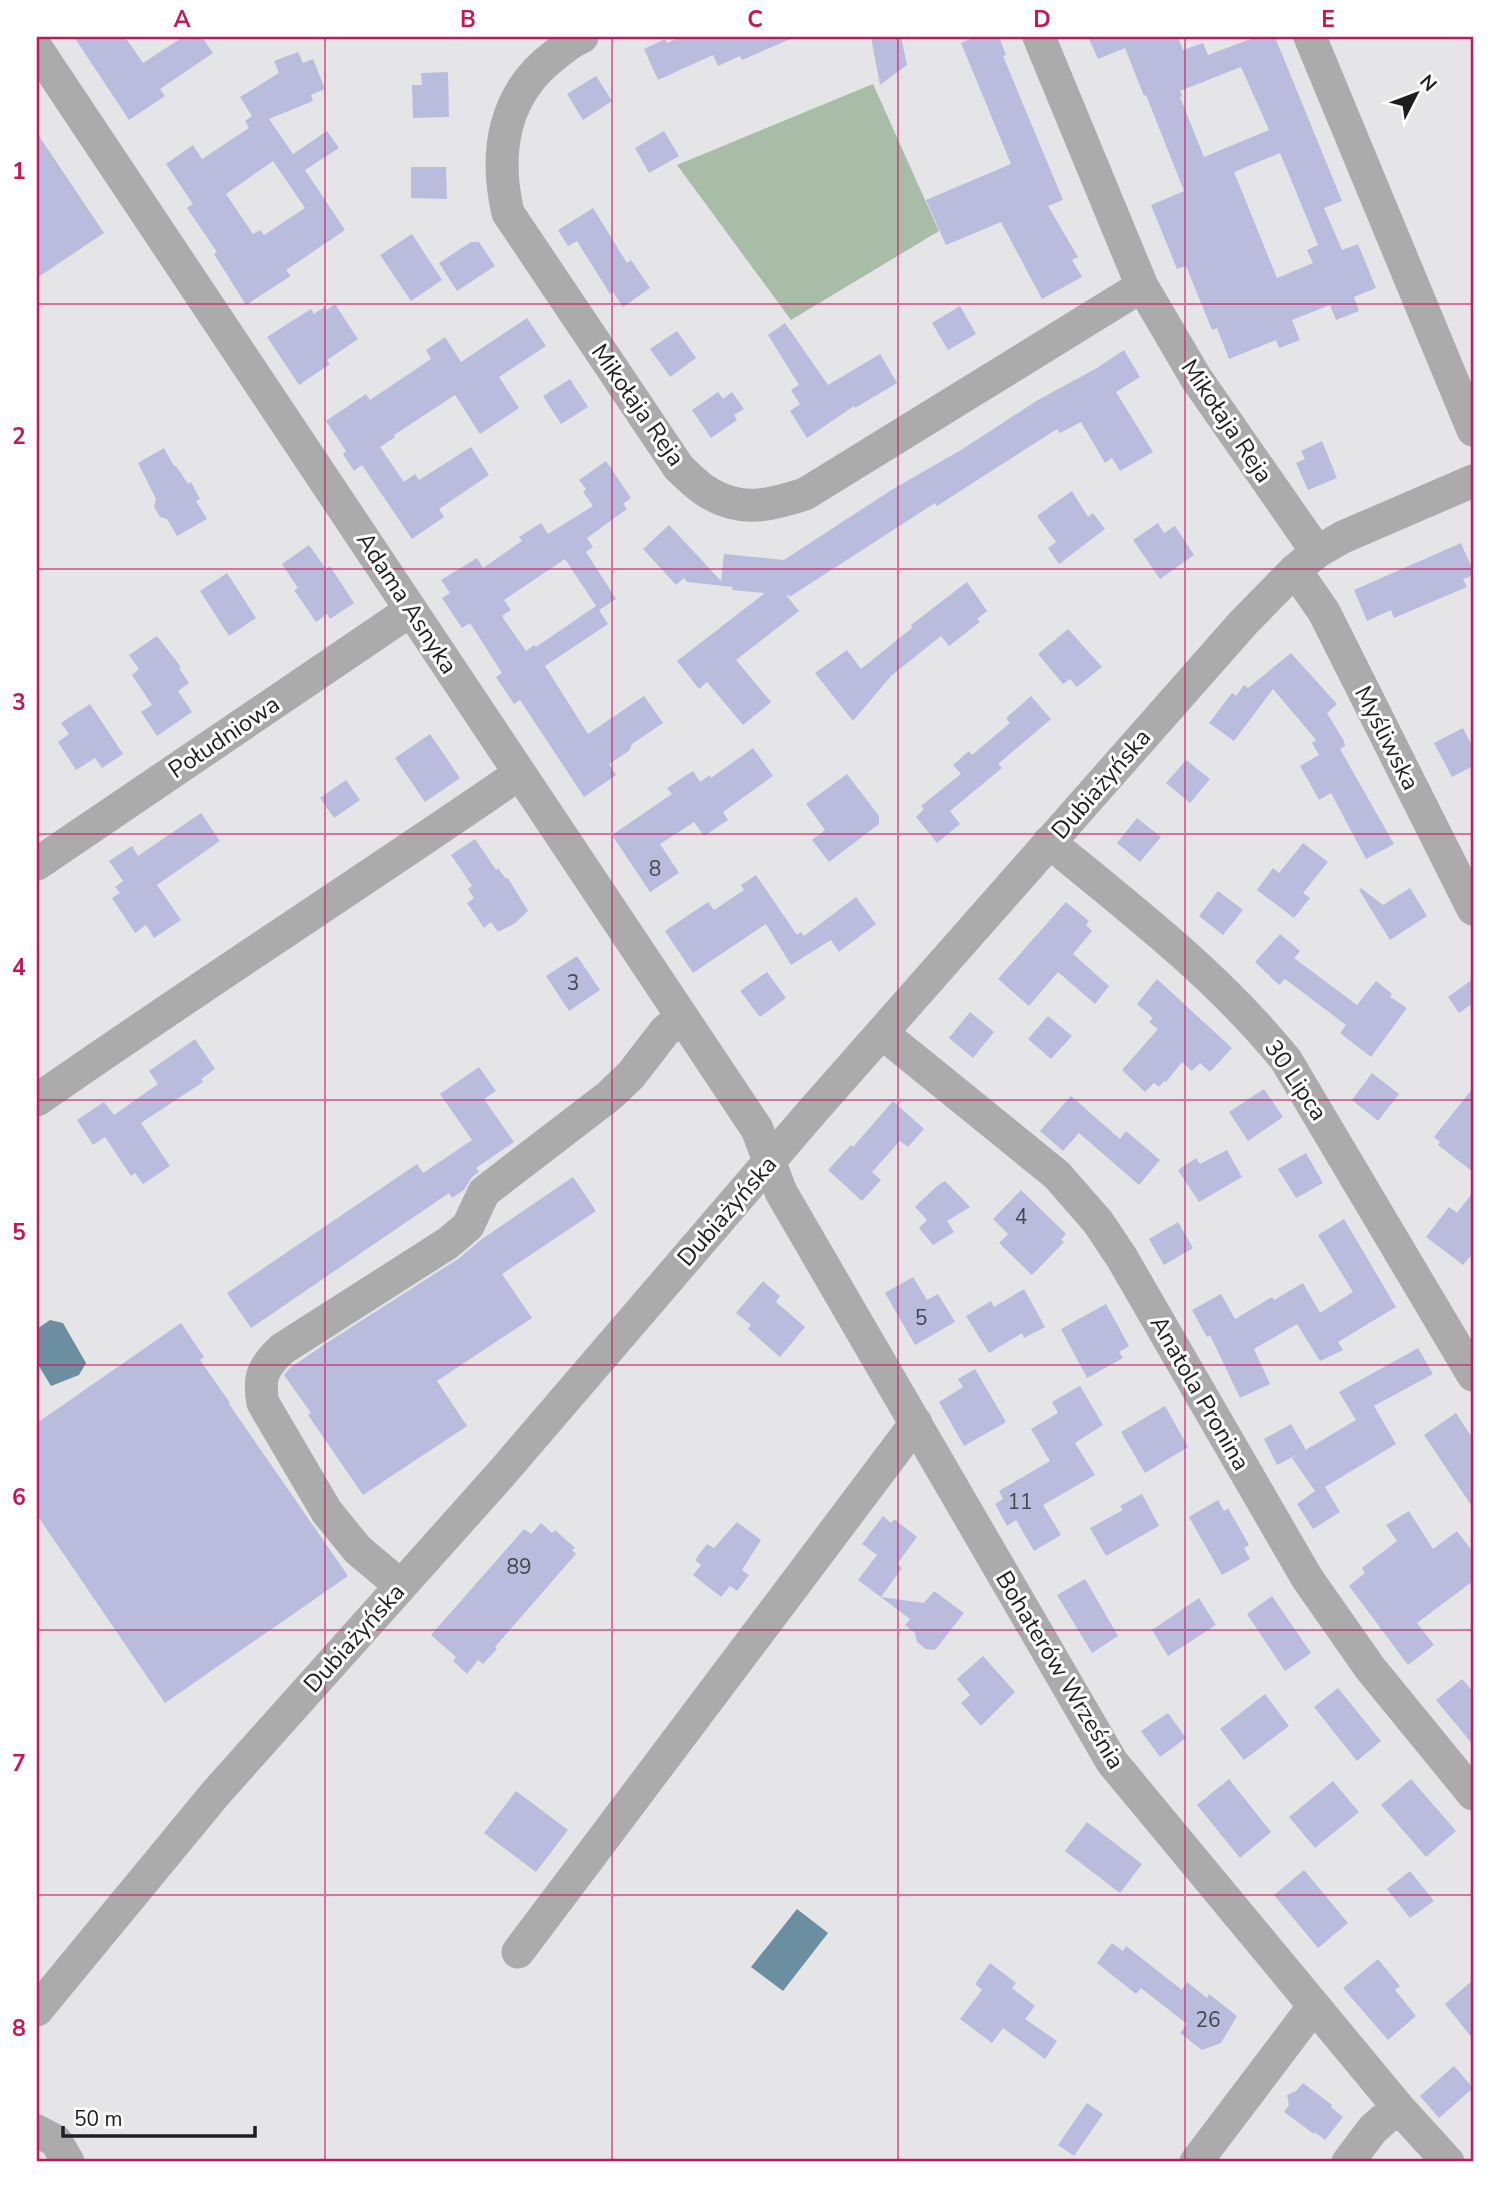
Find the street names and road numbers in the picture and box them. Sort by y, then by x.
street label: Mikołaja Reja [584,337,692,473]
street label: Mikołaja Reja [1174,353,1280,489]
street label: Adama Asnyka [349,526,465,680]
street label: Myśliwska [1347,680,1427,796]
street label: Południowa [162,688,286,786]
street label: Dubiażyńska [1044,722,1158,846]
street label: 30 Lipca [1257,1033,1335,1127]
street label: Dubiażyńska [670,1149,784,1273]
street label: Anatola Pronina [1143,1310,1257,1476]
street label: Bohaterów Września [988,1565,1132,1775]
street label: Dubiażyńska [296,1577,412,1699]

